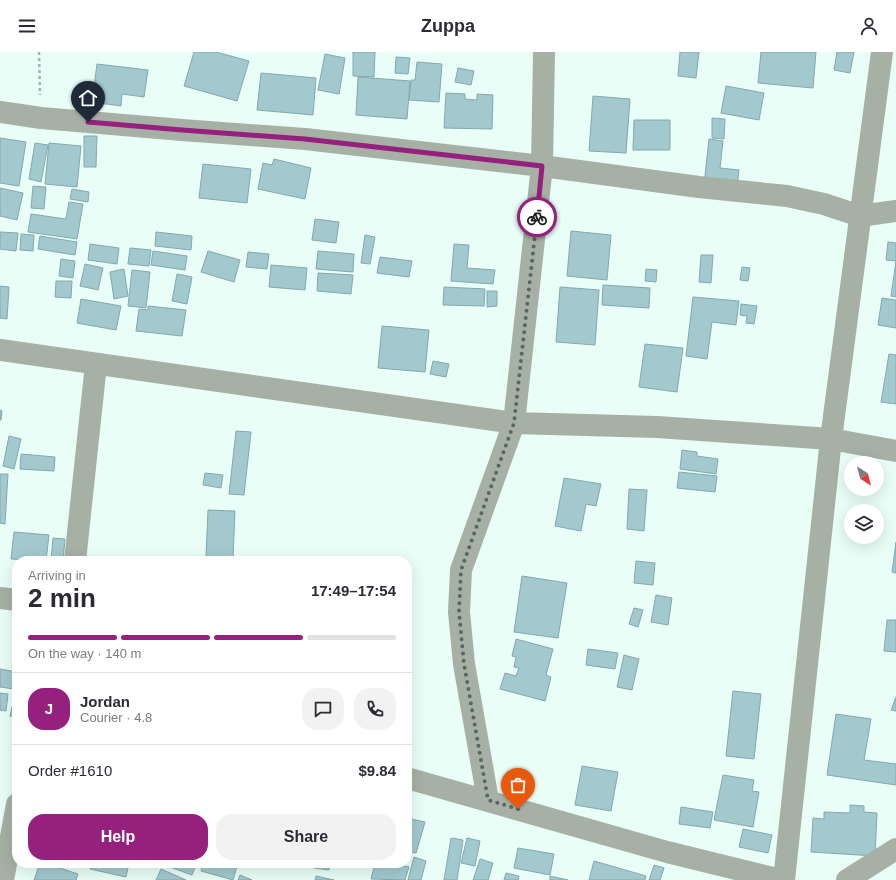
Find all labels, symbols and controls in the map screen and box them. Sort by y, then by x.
icon: menu [16,15,38,37]
icon: person [858,15,880,37]
text: Zuppa [421,16,475,36]
pin [71,81,105,122]
icon: home [77,87,99,109]
courier [517,197,557,237]
icon: bike [526,206,548,228]
north arrow [844,456,884,496]
map controls [844,456,884,544]
button: layers [844,504,884,544]
text: Arriving in [28,568,86,583]
text: 17:49–17:54 [311,582,396,599]
text: 2 min [28,583,96,613]
text: On the way · 140 m [28,646,141,661]
button: chat [302,688,344,730]
button: phone [354,688,396,730]
text: Jordan [80,693,130,710]
text: J [45,700,53,717]
text: Courier · 4.8 [80,710,152,725]
text: Order #1610 [28,762,112,779]
text: $9.84 [358,762,396,779]
pin [501,768,535,809]
icon: bag [507,774,529,796]
button: Help [28,814,208,860]
button: Share [216,814,396,860]

